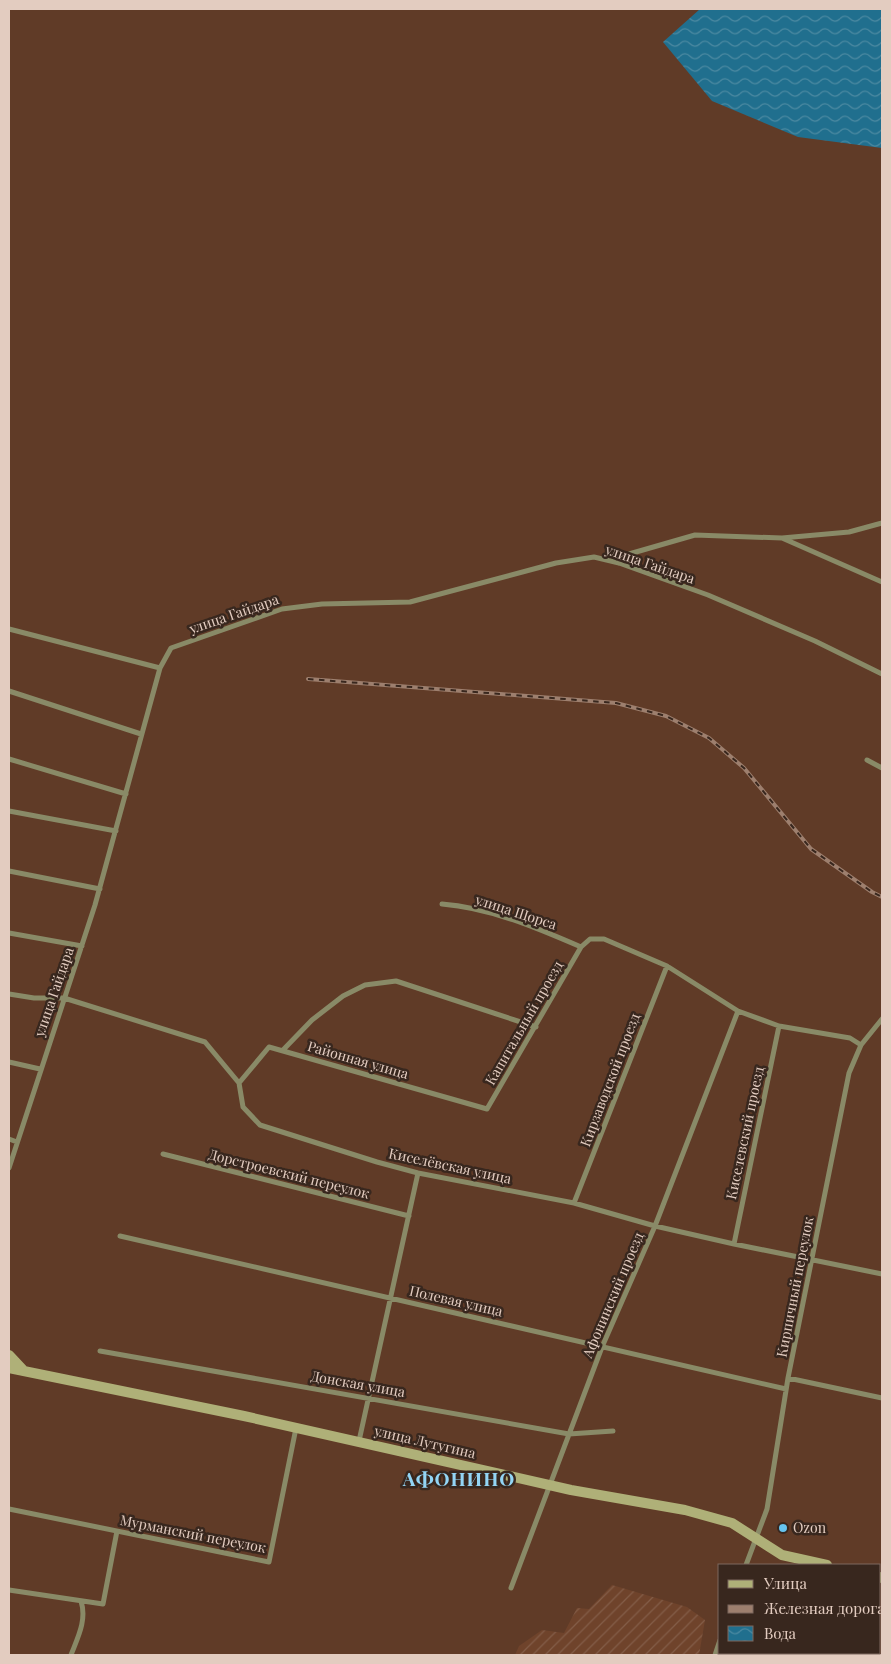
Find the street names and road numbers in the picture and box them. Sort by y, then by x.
street label: улица Гайдара [602,539,697,588]
street label: улица Гайдара [186,589,281,638]
street label: улица Щорса [472,889,559,934]
street label: улица Гайдара [29,945,78,1040]
street label: Капитальный проезд [480,957,567,1088]
street label: Кирзаводской проезд [575,1010,644,1149]
street label: Районная улица [305,1036,411,1083]
street label: Киселевский проезд [721,1064,768,1201]
street label: Киселёвская улица [387,1143,513,1188]
street label: Дорстроевский переулок [207,1144,372,1203]
street label: Кирпичный переулок [772,1215,817,1359]
street label: Афонинский проезд [577,1229,648,1361]
street label: Полевая улица [407,1281,505,1321]
street label: Донская улица [309,1366,407,1401]
street label: улица Лутугина [372,1420,478,1462]
street label: Мурманский переулок [118,1510,268,1557]

